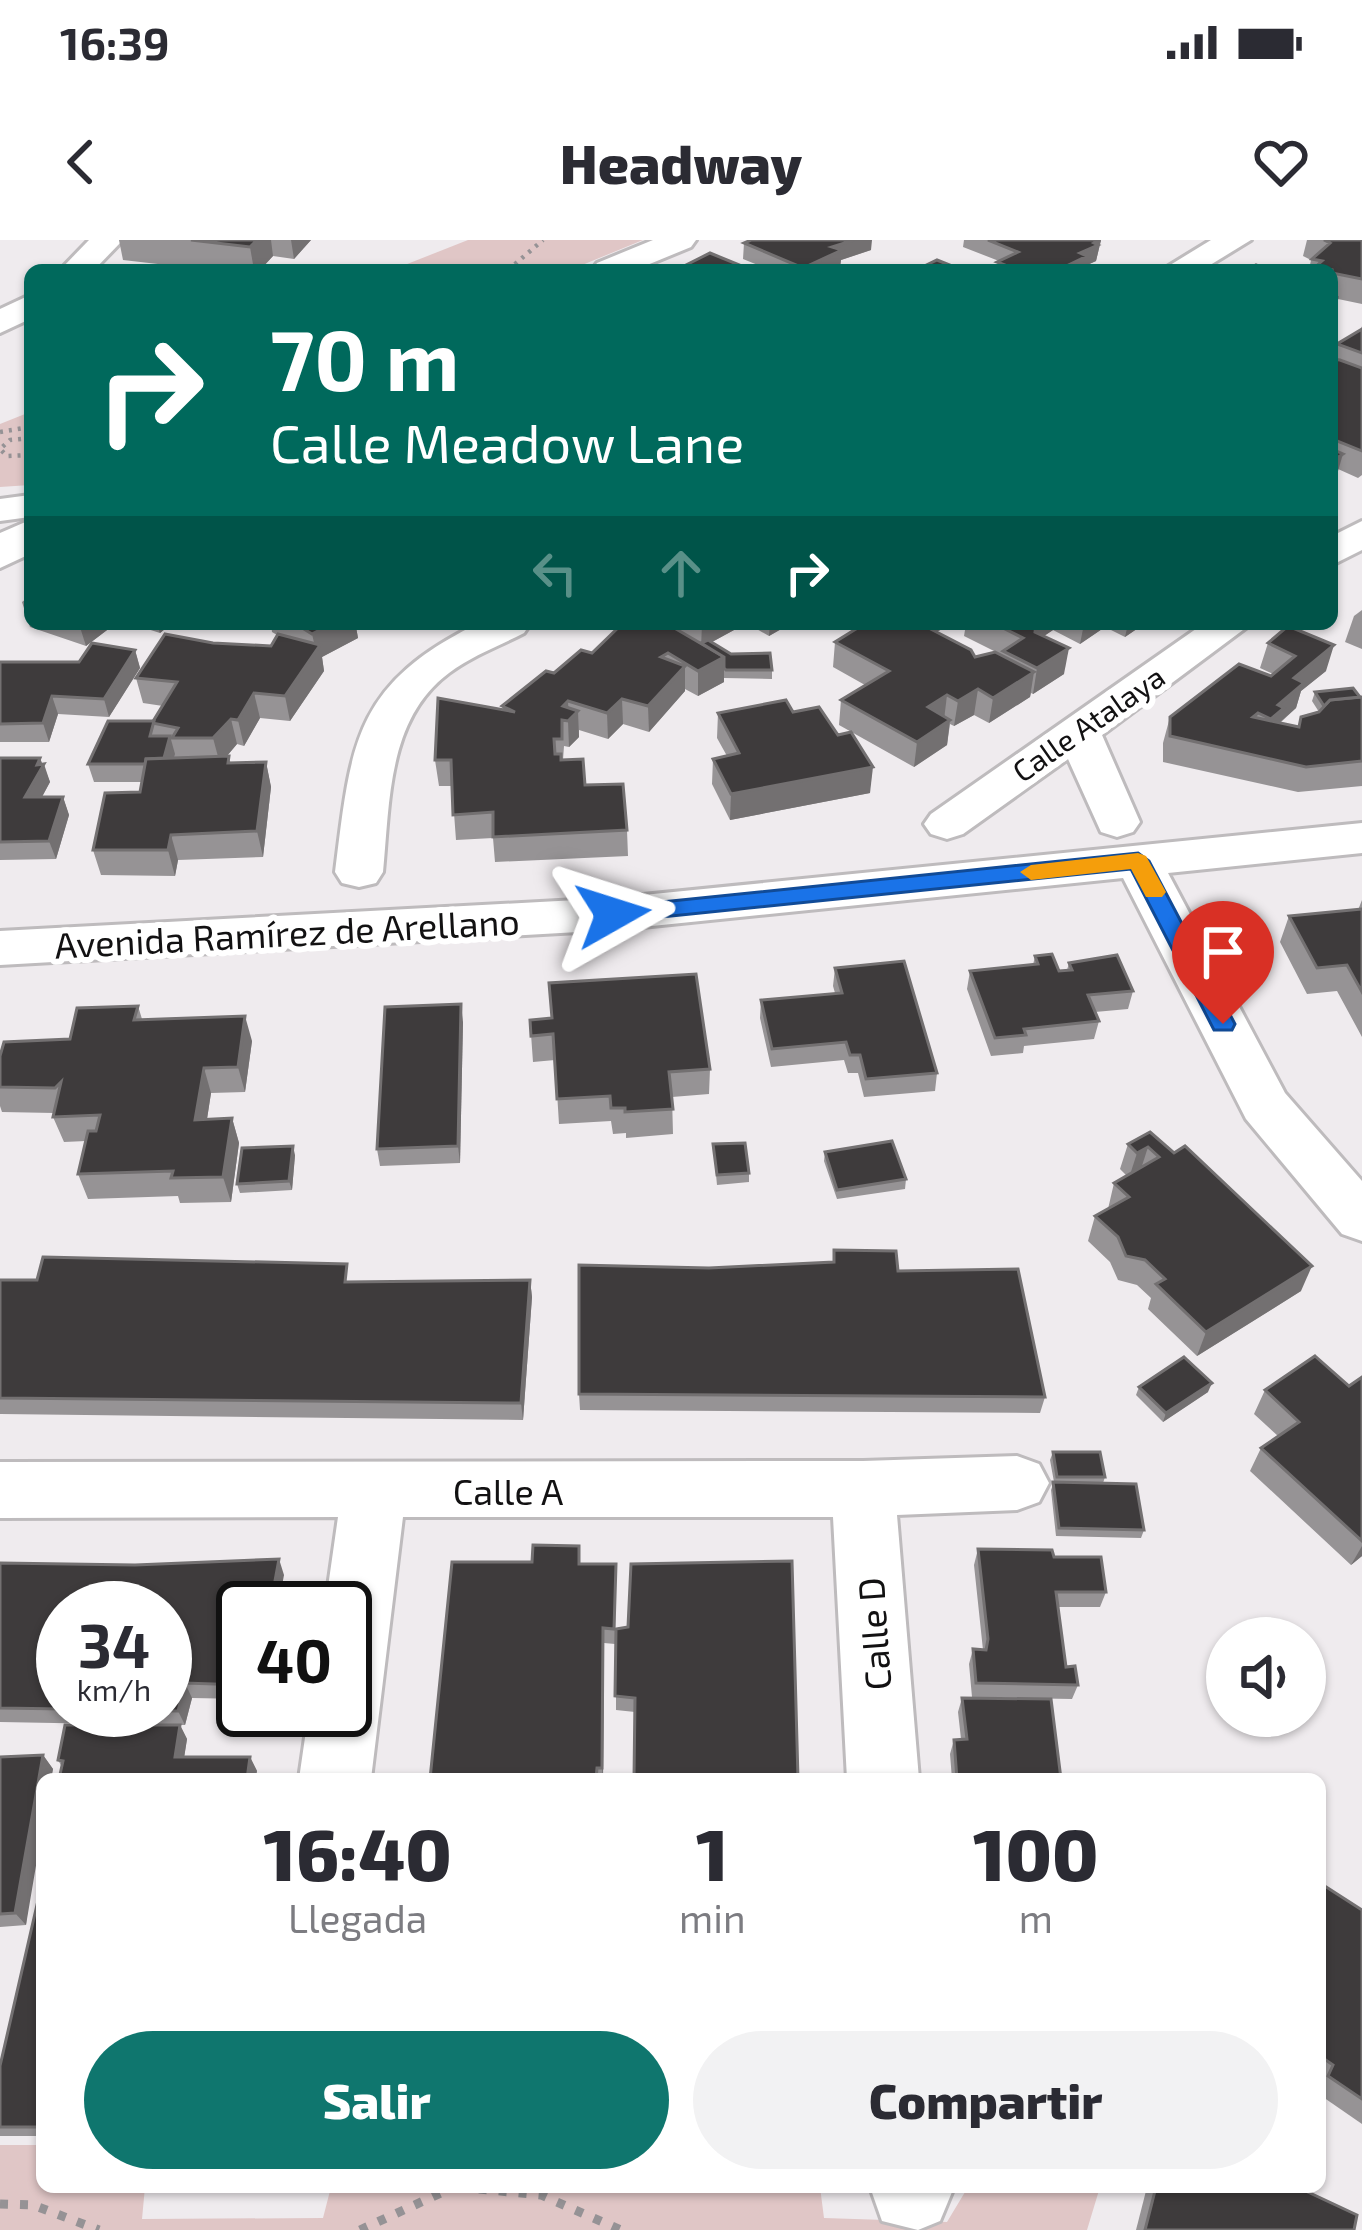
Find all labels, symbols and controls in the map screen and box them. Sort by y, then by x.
text: 16:39 [60,15,170,69]
icon: back [48,129,114,195]
icon: heart [1248,129,1314,195]
text: Headway [560,130,802,195]
text: 70 m [270,307,460,408]
icon: right [72,312,228,468]
text: Calle Meadow Lane [270,409,744,474]
icon: left [522,540,588,606]
icon: ahead [648,540,714,606]
icon: right [774,540,840,606]
street label: Calle Atalaya [1005,657,1171,789]
position arrow [550,851,676,977]
street label: Avenida Ramírez de Arellano [53,898,521,966]
pin [1172,901,1274,1024]
icon: arrive [1190,919,1256,985]
street label: Calle A [453,1469,564,1512]
street label: Calle D [848,1576,898,1692]
speed limit sign: 40 [216,1581,372,1737]
text: 34 [78,1608,150,1680]
map controls [1206,1617,1326,1737]
button: sound [1206,1617,1326,1737]
text: km/h [77,1671,151,1707]
text: 16:40 [263,1809,452,1895]
text: 1 [696,1809,729,1895]
text: 100 [973,1809,1099,1895]
text: Llegada [288,1894,427,1941]
text: min [679,1894,746,1941]
text: m [1019,1894,1053,1941]
button: Salir [84,2031,669,2169]
button: Compartir [693,2031,1278,2169]

